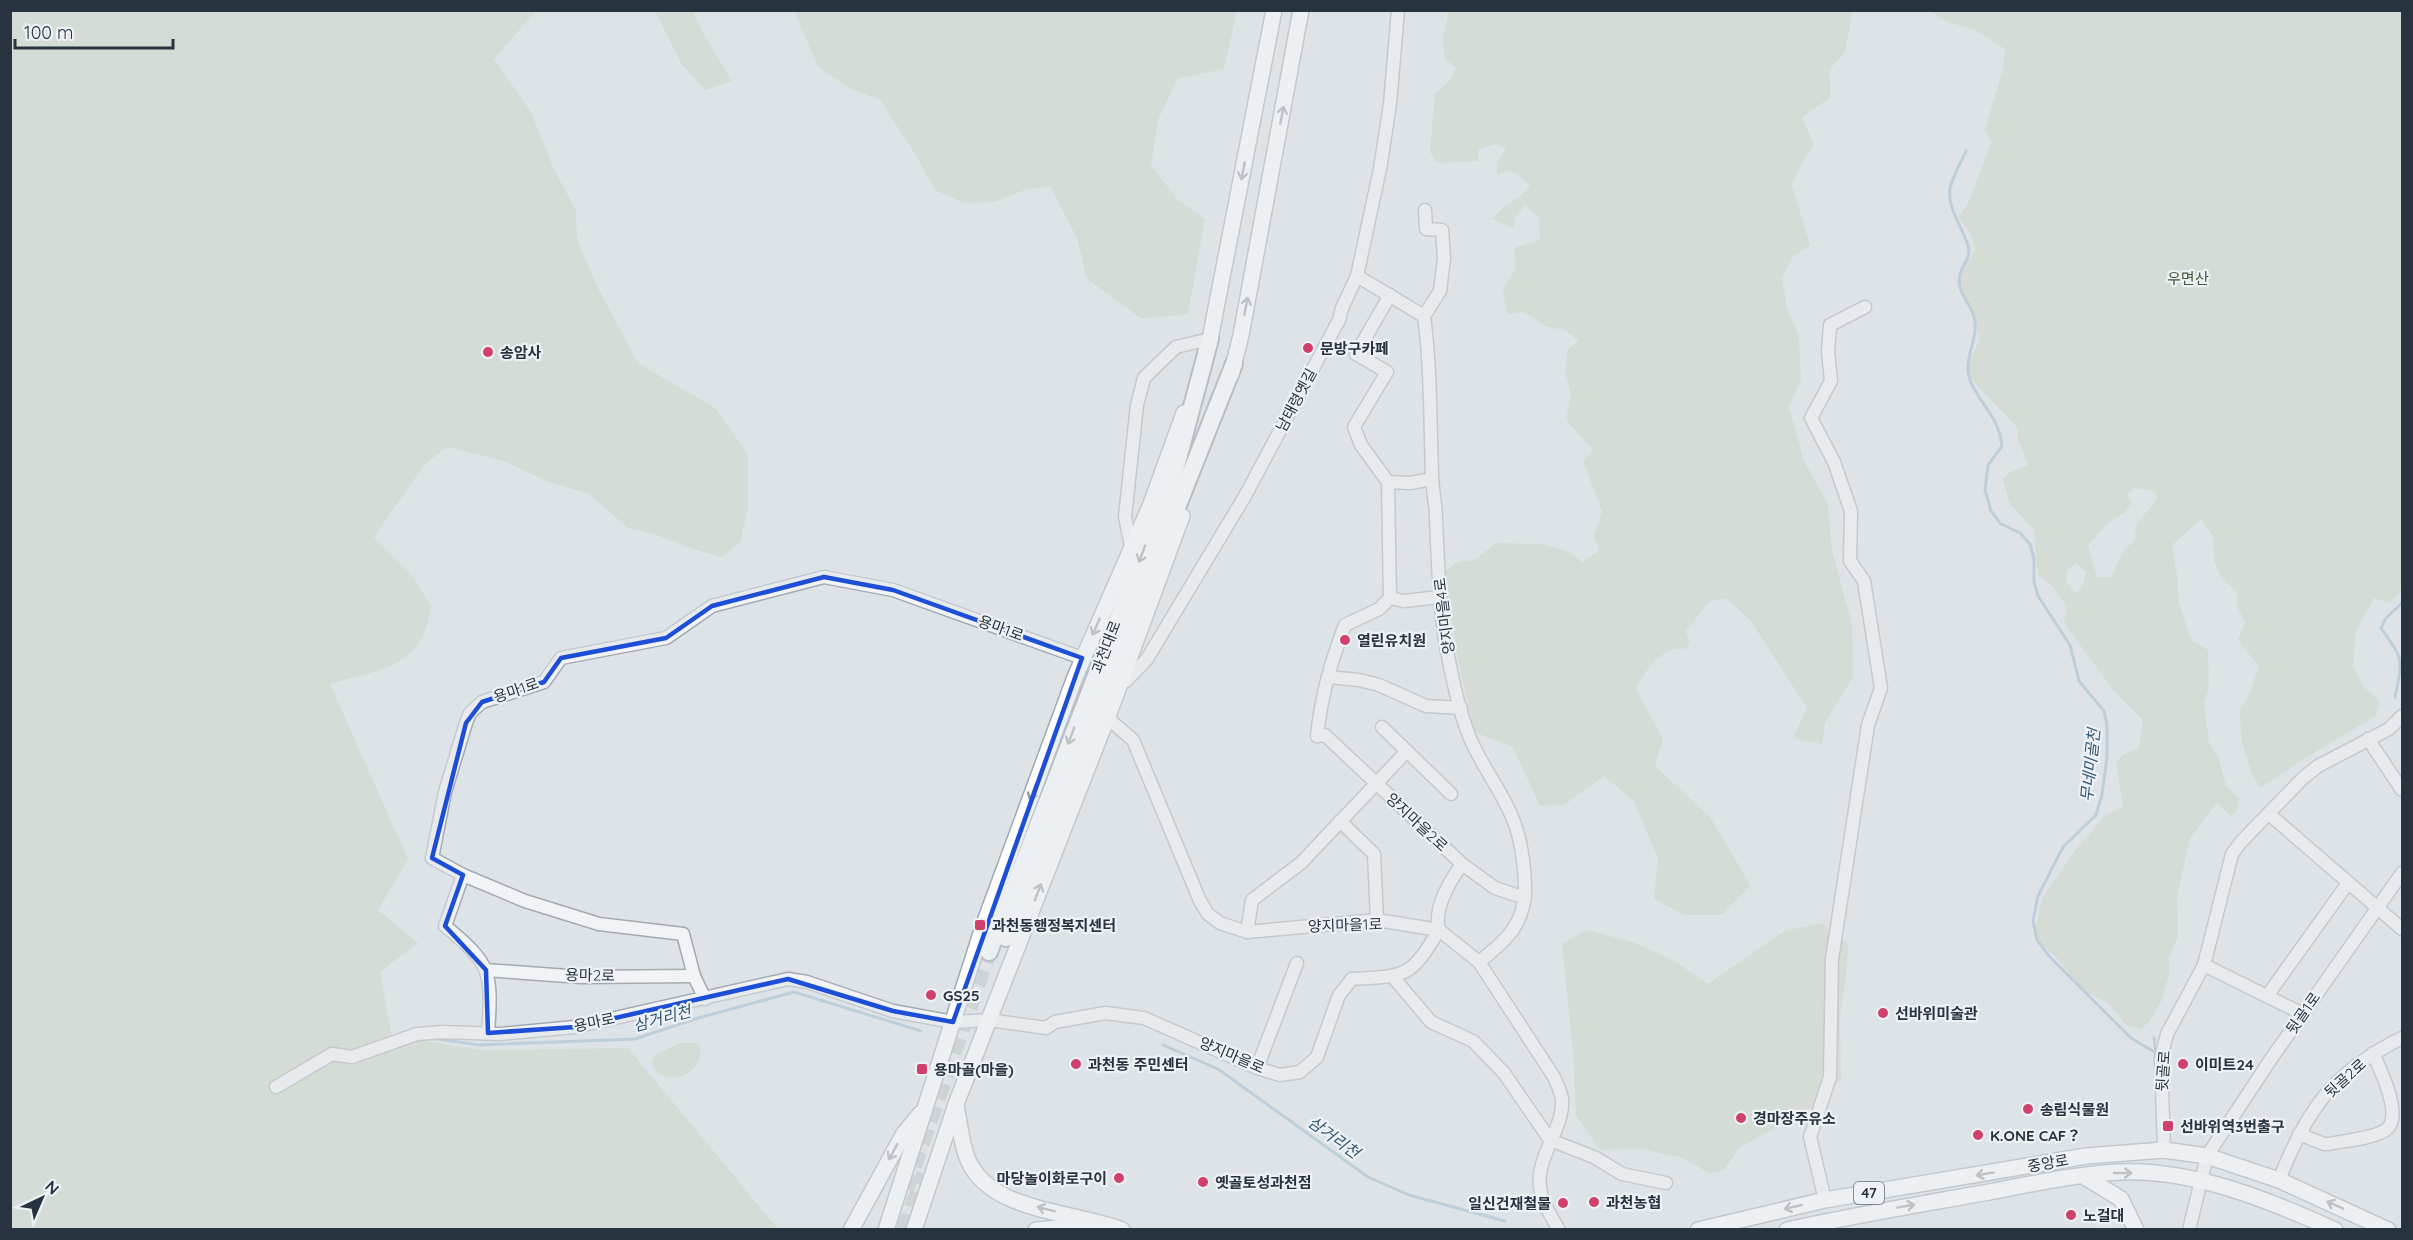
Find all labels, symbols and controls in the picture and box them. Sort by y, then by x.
scale bar [15,12,172,50]
text: 100 m [24,21,73,44]
one-way arrow [1277,105,1288,125]
one-way arrow [1237,161,1248,180]
park label: 우면산 [2167,269,2209,288]
one-way arrow [1241,297,1252,317]
place label: 문방구카페 [1320,339,1389,358]
marker: 문방구카페 [1301,341,1315,355]
place label: 송암사 [500,343,542,362]
marker: 송암사 [481,345,495,359]
street label: 남태령옛길 [1271,365,1321,435]
one-way arrow [1136,545,1147,563]
street label: 양지마을4로 [1430,577,1458,655]
street label: 용마1로 [976,611,1026,645]
street label: 과천대로 [1087,618,1125,676]
one-way arrow [1090,618,1101,636]
place label: 열린유치원 [1357,631,1426,650]
marker: 열린유치원 [1338,633,1352,647]
street label: 용마1로 [491,673,541,707]
water label: 무네미골천 [2076,725,2104,803]
one-way arrow [1065,726,1076,745]
one-way arrow [1026,782,1037,801]
street label: 양지마을2로 [1382,789,1452,855]
one-way arrow [1033,883,1044,902]
street label: 양지마을1로 [1307,914,1383,936]
place label: 과천동행정복지센터 [992,916,1116,935]
marker: 과천동행정복지센터 [973,918,987,932]
street label: 용마2로 [565,965,615,985]
place label: GS25 [943,986,980,1005]
marker: GS25 [924,988,938,1002]
street label: 뒷골1로 [2282,988,2324,1038]
water label: 삼거리천 [631,1000,695,1035]
place label: 선바위미술관 [1895,1004,1978,1023]
marker: 선바위미술관 [1876,1006,1890,1020]
street label: 용마로 [572,1008,616,1036]
street label: 양지마을로 [1197,1033,1267,1077]
street label: 뒷골로 [2152,1050,2174,1092]
street label: 뒷골2로 [2320,1054,2370,1102]
place label: 과천동 주민센터 [1088,1055,1189,1074]
place label: 이미트24 [2195,1055,2254,1074]
marker: 과천동 주민센터 [1069,1057,1083,1071]
marker: 이미트24 [2176,1057,2190,1071]
place label: 용마골(마을) [934,1060,1014,1079]
marker: 용마골(마을) [915,1062,929,1076]
place label: 송림식물원 [2040,1100,2109,1119]
marker: 송림식물원 [2021,1102,2035,1116]
place label: 경마장주유소 [1753,1109,1836,1128]
marker: 경마장주유소 [1734,1111,1748,1125]
water label: 삼거리천 [1304,1112,1366,1164]
place label: 선바위역3번출구 [2180,1117,2285,1136]
marker: 선바위역3번출구 [2161,1119,2175,1133]
place label: K.ONE CAF？ [1990,1126,2081,1145]
marker: K.ONE CAF？ [1971,1128,1985,1142]
one-way arrow [887,1143,898,1161]
street label: 중앙로 [2026,1150,2070,1176]
one-way arrow [2113,1167,2133,1179]
north arrow [12,1168,72,1228]
place label: 마당놀이화로구이 [997,1169,1107,1188]
one-way arrow [1975,1169,1995,1180]
marker: 마당놀이화로구이 [1112,1171,1126,1185]
place label: 옛골토성과천점 [1215,1173,1312,1192]
marker: 옛골토성과천점 [1196,1175,1210,1189]
text: N [41,1176,64,1198]
road number: 47 [1854,1182,1884,1204]
place label: 과천농협 [1606,1193,1661,1212]
place label: 일신건재철물 [1468,1194,1551,1213]
marker: 과천농협 [1587,1195,1601,1209]
marker: 일신건재철물 [1556,1196,1570,1210]
one-way arrow [2326,1198,2344,1210]
one-way arrow [1896,1201,1916,1212]
one-way arrow [1783,1202,1802,1214]
one-way arrow [1037,1203,1056,1214]
place label: 노걸대 [2083,1206,2124,1225]
marker: 노걸대 [2064,1208,2078,1222]

